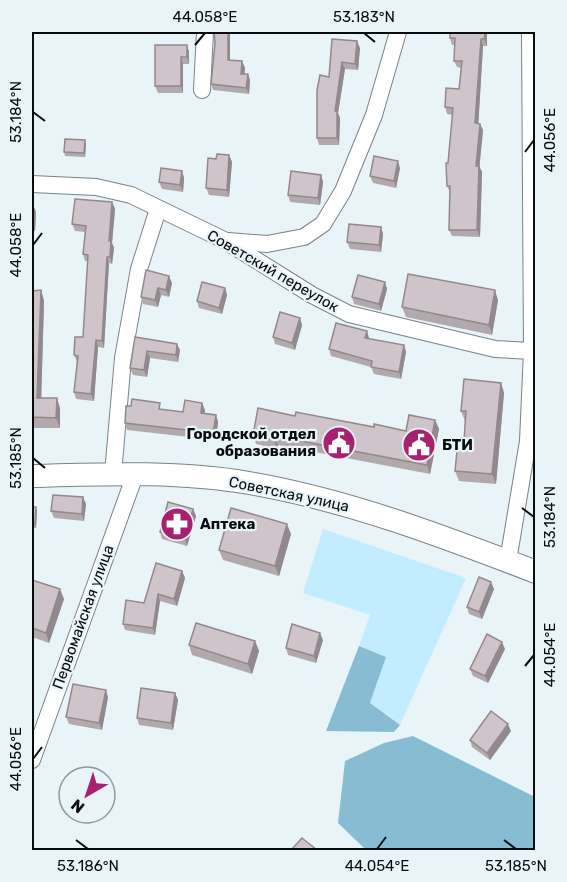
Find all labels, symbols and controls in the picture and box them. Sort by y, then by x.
text: 44.058°E [173,8,237,26]
text: 53.183°N [333,8,395,26]
text: 53.184°N [7,81,25,143]
text: 44.056°E [541,108,559,172]
text: 44.058°E [7,213,25,277]
street label: Советский переулок [204,226,342,316]
place label: Городской отдел образования [187,425,316,460]
public building icon: Городской отдел образования [321,425,357,461]
text: 53.185°N [7,427,25,489]
public building icon: БТИ [401,427,437,463]
place label: БТИ [442,436,473,454]
street label: Советская улица [227,472,351,516]
text: 53.184°N [541,486,559,548]
pharmacy icon: Аптека [159,506,195,542]
place label: Аптека [200,515,255,533]
street label: Первомайская улица [48,542,118,692]
text: 44.054°E [541,623,559,687]
text: 44.056°E [7,727,25,791]
north arrow [57,765,117,825]
text: N [67,795,88,817]
text: 53.186°N [57,857,119,875]
text: 44.054°E [345,857,409,875]
text: 53.185°N [485,857,547,875]

